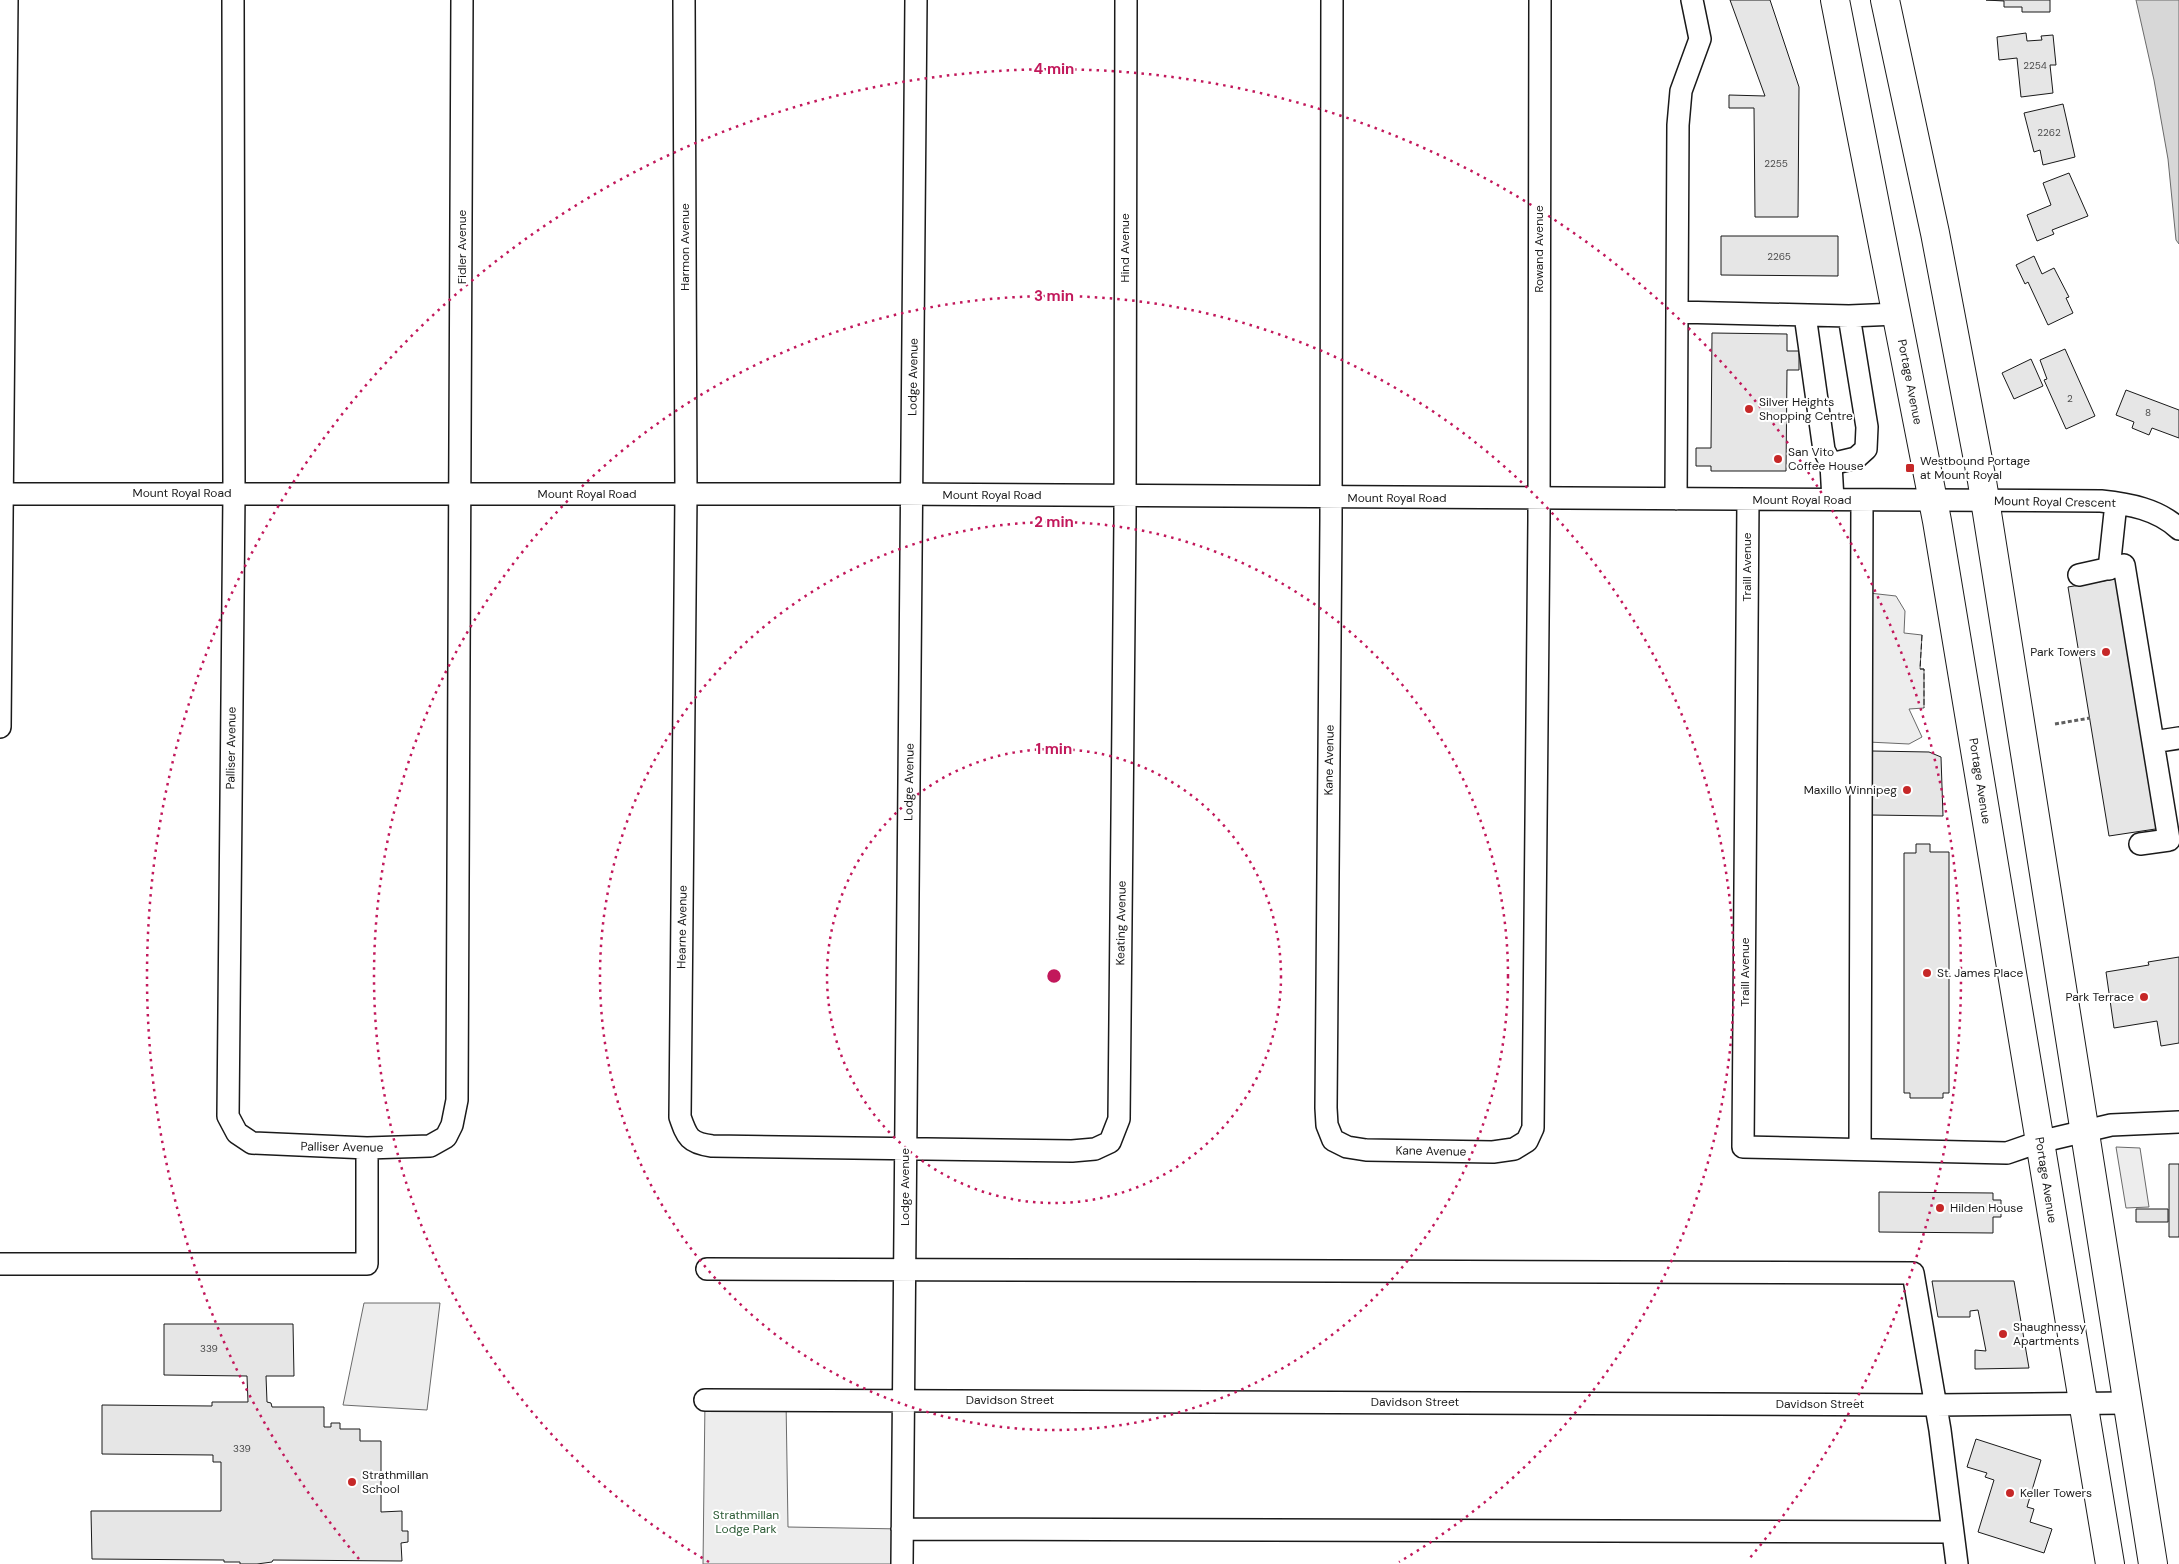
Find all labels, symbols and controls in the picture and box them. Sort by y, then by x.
text: 4 min [1034,59,1074,79]
house number: 2254 [2023,59,2047,72]
house number: 2262 [2037,126,2061,139]
house number: 2255 [1764,157,1788,170]
street label: Harmon Avenue [677,203,693,291]
street label: Rowand Avenue [1531,205,1547,293]
street label: Fidler Avenue [454,209,470,284]
street label: Hind Avenue [1117,213,1133,283]
house number: 2265 [1767,250,1791,263]
text: 3 min [1034,286,1074,306]
street label: Lodge Avenue [904,338,922,416]
street label: Portage Avenue [1894,338,1926,426]
house number: 2 [2067,392,2073,405]
place label: Silver Heights Shopping Centre [1759,394,1853,424]
marker: Silver Heights Shopping Centre [1743,403,1755,415]
house number: 8 [2145,406,2151,419]
place label: San Vito Coffee House [1788,444,1864,474]
marker: San Vito Coffee House [1772,453,1784,465]
place label: Westbound Portage at Mount Royal [1920,453,2030,483]
marker: Westbound Portage at Mount Royal [1904,462,1916,474]
street label: Mount Royal Road [133,485,231,501]
street label: Mount Royal Road [538,486,636,502]
street label: Mount Royal Road [943,487,1041,503]
street label: Mount Royal Road [1348,490,1446,506]
street label: Mount Royal Road [1753,492,1851,508]
street label: Mount Royal Crescent [1994,493,2116,511]
text: 2 min [1034,512,1074,532]
street label: Traill Avenue [1739,532,1755,602]
place label: Park Towers [2030,644,2096,660]
marker: Park Towers [2100,646,2112,658]
street label: Palliser Avenue [222,706,240,789]
street label: Kane Avenue [1320,724,1338,796]
street label: Portage Avenue [1965,737,1995,825]
text: 1 min [1036,739,1072,759]
street label: Lodge Avenue [900,743,918,821]
place label: Maxillo Winnipeg [1804,782,1897,798]
marker: Maxillo Winnipeg [1901,784,1913,796]
street label: Keating Avenue [1112,880,1130,966]
street label: Hearne Avenue [673,885,691,969]
street label: Traill Avenue [1737,937,1753,1007]
place label: St. James Place [1937,965,2024,981]
centre of rings [1045,967,1063,985]
marker: St. James Place [1921,967,1933,979]
place label: Park Terrace [2066,989,2134,1005]
marker: Park Terrace [2138,991,2150,1003]
street label: Portage Avenue [2031,1136,2061,1224]
street label: Palliser Avenue [301,1138,384,1156]
street label: Kane Avenue [1395,1142,1467,1160]
street label: Lodge Avenue [897,1148,913,1226]
place label: Hilden House [1950,1200,2023,1216]
marker: Hilden House [1934,1202,1946,1214]
place label: Shaughnessy Apartments [2013,1319,2086,1349]
marker: Shaughnessy Apartments [1997,1328,2009,1340]
house number: 339 [200,1342,218,1355]
street label: Davidson Street [966,1392,1055,1408]
street label: Davidson Street [1371,1394,1460,1410]
street label: Davidson Street [1776,1396,1865,1412]
house number: 339 [233,1442,251,1455]
place label: Strathmillan School [362,1467,429,1497]
marker: Strathmillan School [346,1476,358,1488]
place label: Keller Towers [2020,1485,2092,1501]
marker: Keller Towers [2004,1487,2016,1499]
park label: Strathmillan Lodge Park [713,1507,779,1537]

